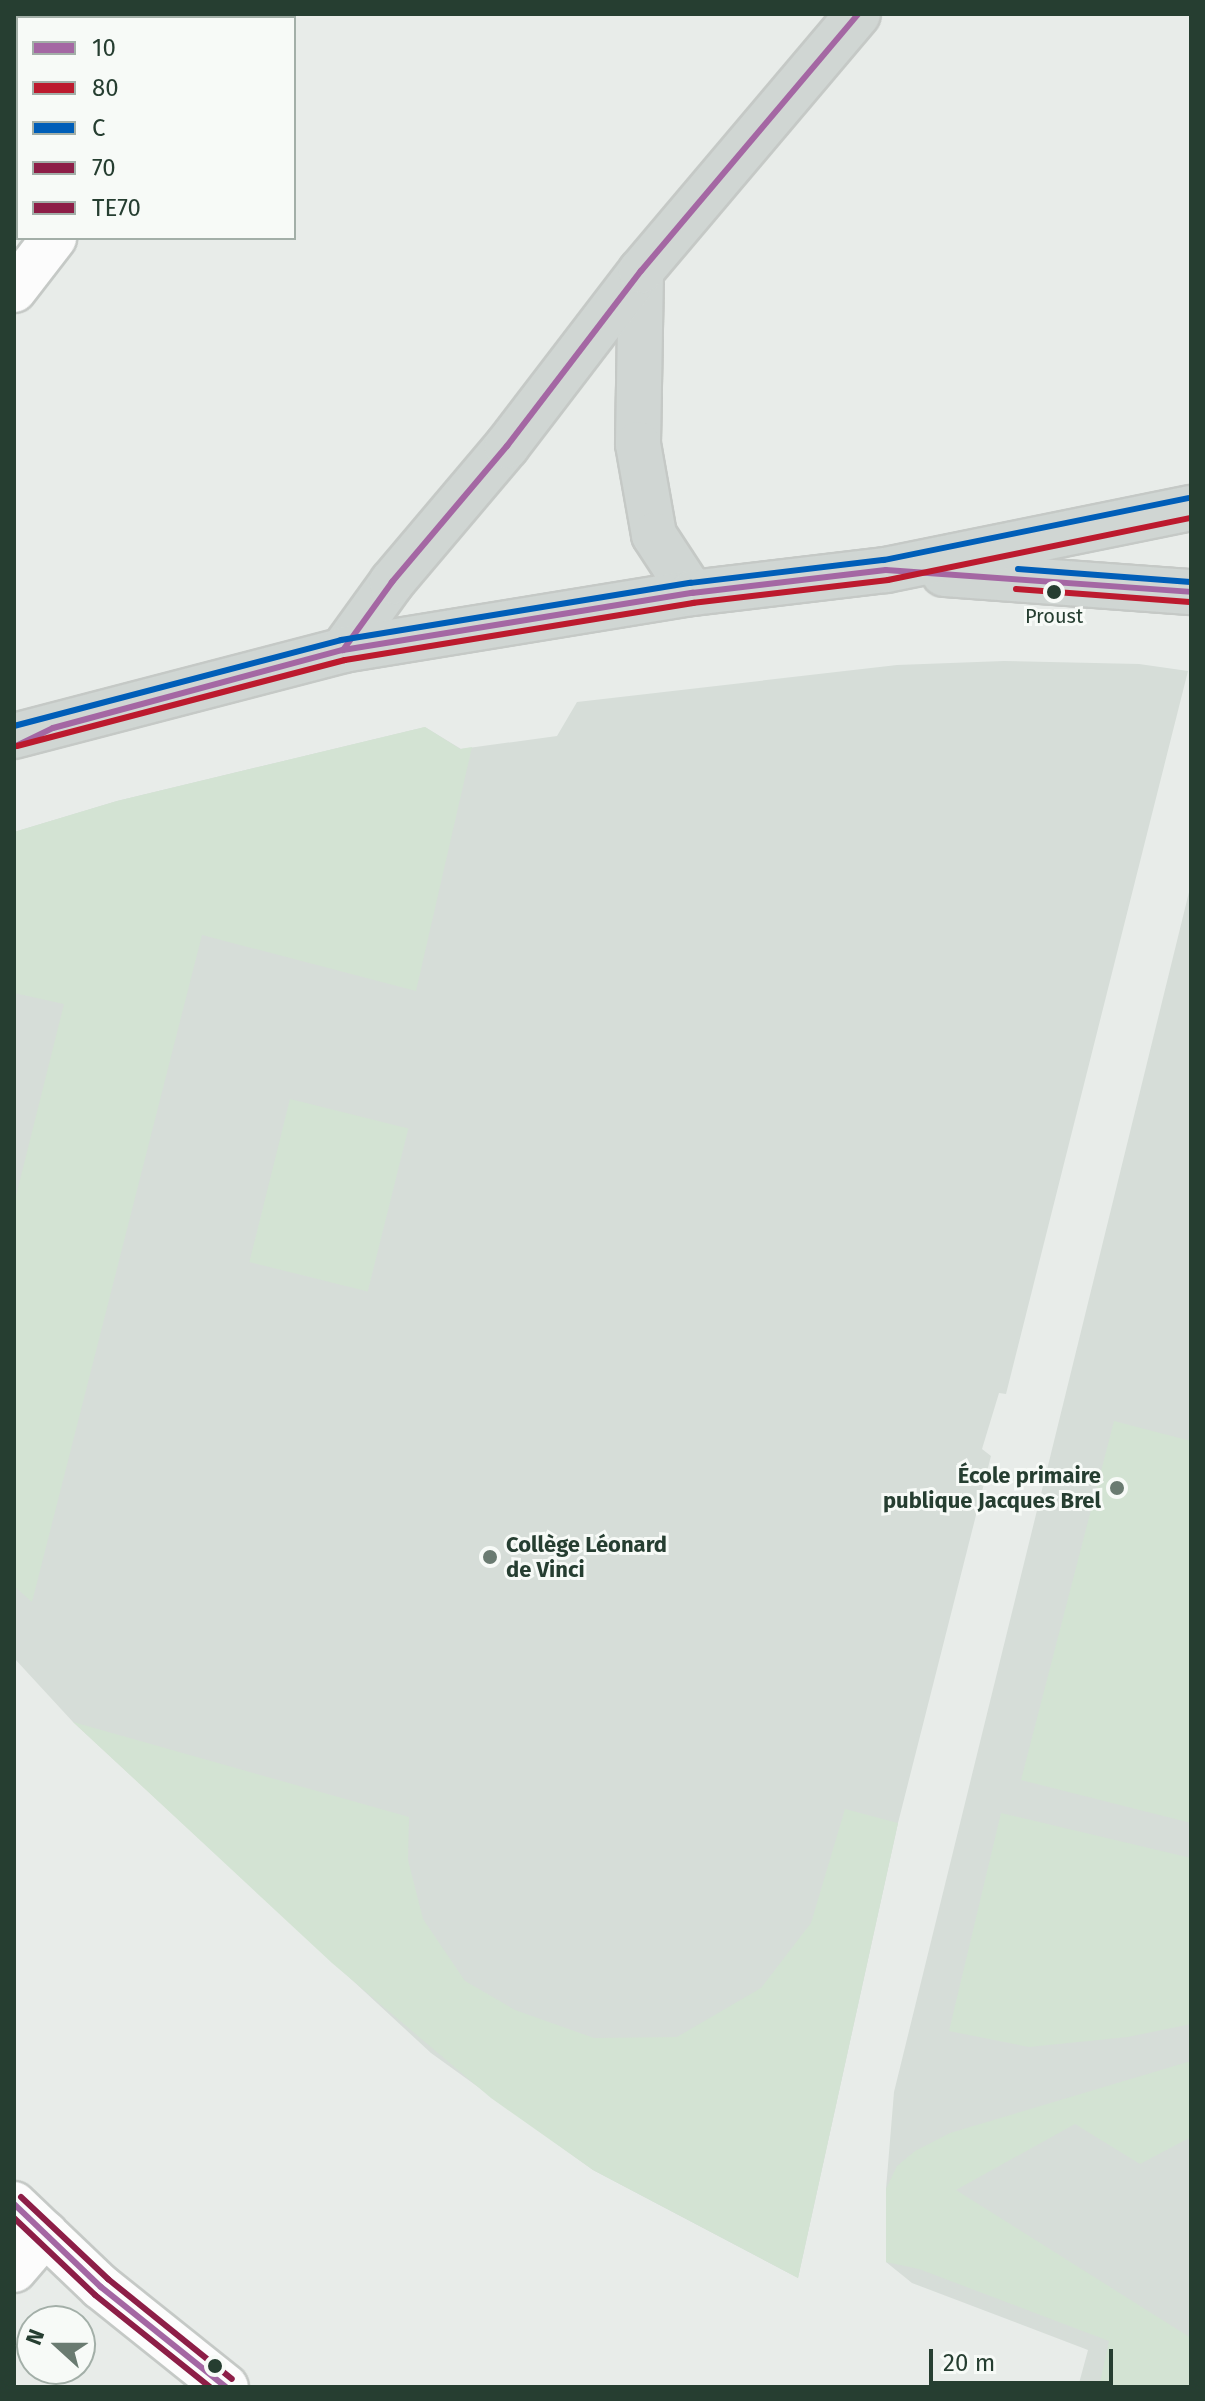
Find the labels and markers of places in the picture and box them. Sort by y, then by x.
marker: Proust [1046,584,1062,600]
place label: Proust [1025,604,1083,628]
place label: École primaire publique Jacques Brel [883,1462,1101,1514]
marker: École primaire publique Jacques Brel [1108,1479,1126,1497]
place label: Collège Léonard de Vinci [506,1531,667,1582]
marker: Collège Léonard de Vinci [481,1548,499,1566]
unlabelled marker [207,2358,223,2374]

